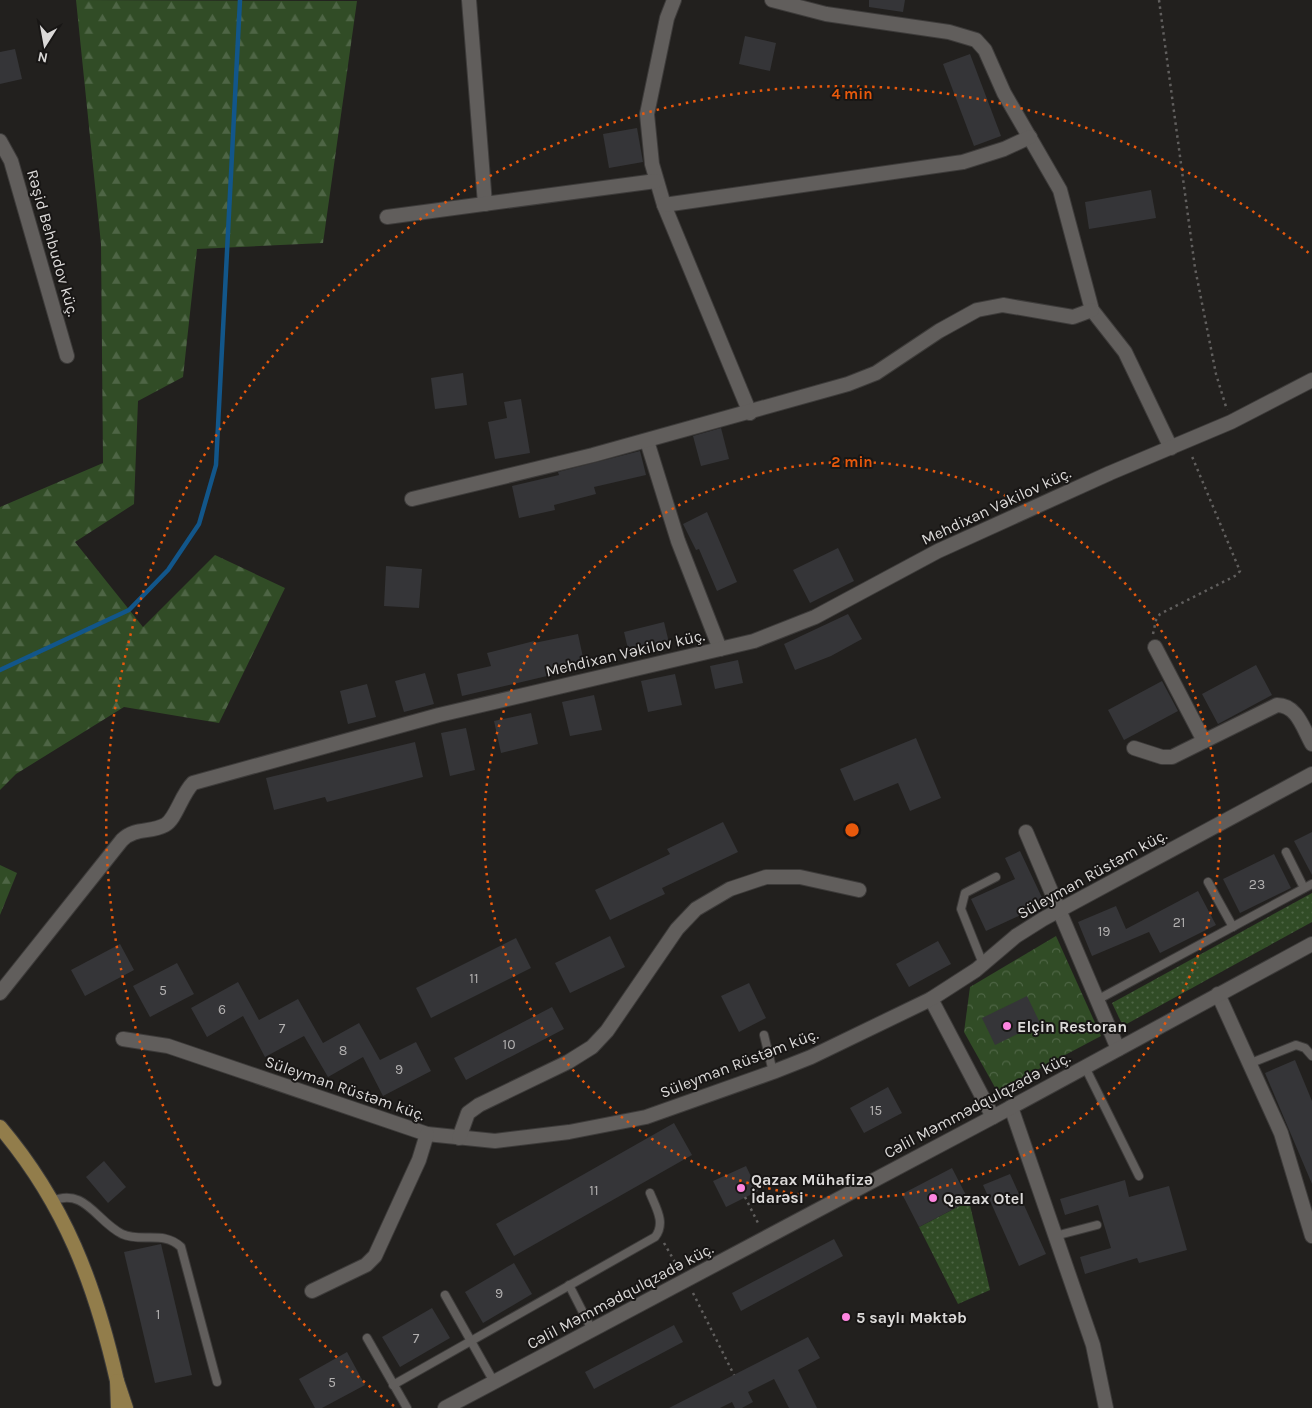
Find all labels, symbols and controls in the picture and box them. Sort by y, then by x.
north arrow [20,20,70,70]
text: N [36,48,49,67]
text: 4 min [831,85,873,103]
street label: Rəşid Behbudov küç. [23,167,83,319]
text: 2 min [831,453,873,471]
street label: Mehdixan Vəkilov küç. [918,463,1074,549]
street label: Mehdixan Vəkilov küç. [544,625,707,681]
centre of rings [843,821,861,839]
street label: Süleyman Rüstəm küç. [1014,825,1170,923]
house number: 23 [1249,876,1265,893]
house number: 21 [1173,914,1185,931]
house number: 19 [1098,923,1110,940]
house number: 11 [469,970,479,987]
house number: 5 [159,982,167,999]
house number: 6 [218,1001,226,1018]
place label: Elçin Restoran [1017,1017,1127,1036]
house number: 7 [279,1020,286,1037]
marker: Elçin Restoran [1001,1020,1013,1032]
street label: Süleyman Rüstəm küç. [657,1024,821,1102]
house number: 10 [503,1036,515,1053]
house number: 8 [339,1042,347,1059]
street label: Cəlil Məmmədqulqzadə küç. [881,1048,1074,1162]
street label: Süleyman Rüstəm küç. [262,1052,428,1124]
house number: 9 [395,1061,403,1078]
house number: 15 [870,1102,882,1119]
place label: Qazax Mühafizə İdarəsi [751,1170,873,1207]
house number: 11 [589,1182,599,1199]
marker: Qazax Mühafizə İdarəsi [735,1182,747,1194]
place label: Qazax Otel [943,1189,1024,1208]
marker: Qazax Otel [927,1192,939,1204]
street label: Cəlil Məmmədqulqzadə küç. [524,1239,717,1353]
house number: 9 [495,1285,503,1302]
house number: 1 [156,1306,160,1323]
place label: 5 saylı Məktəb [856,1308,967,1327]
marker: 5 saylı Məktəb [840,1311,852,1323]
house number: 7 [413,1330,420,1347]
house number: 5 [328,1374,336,1391]

